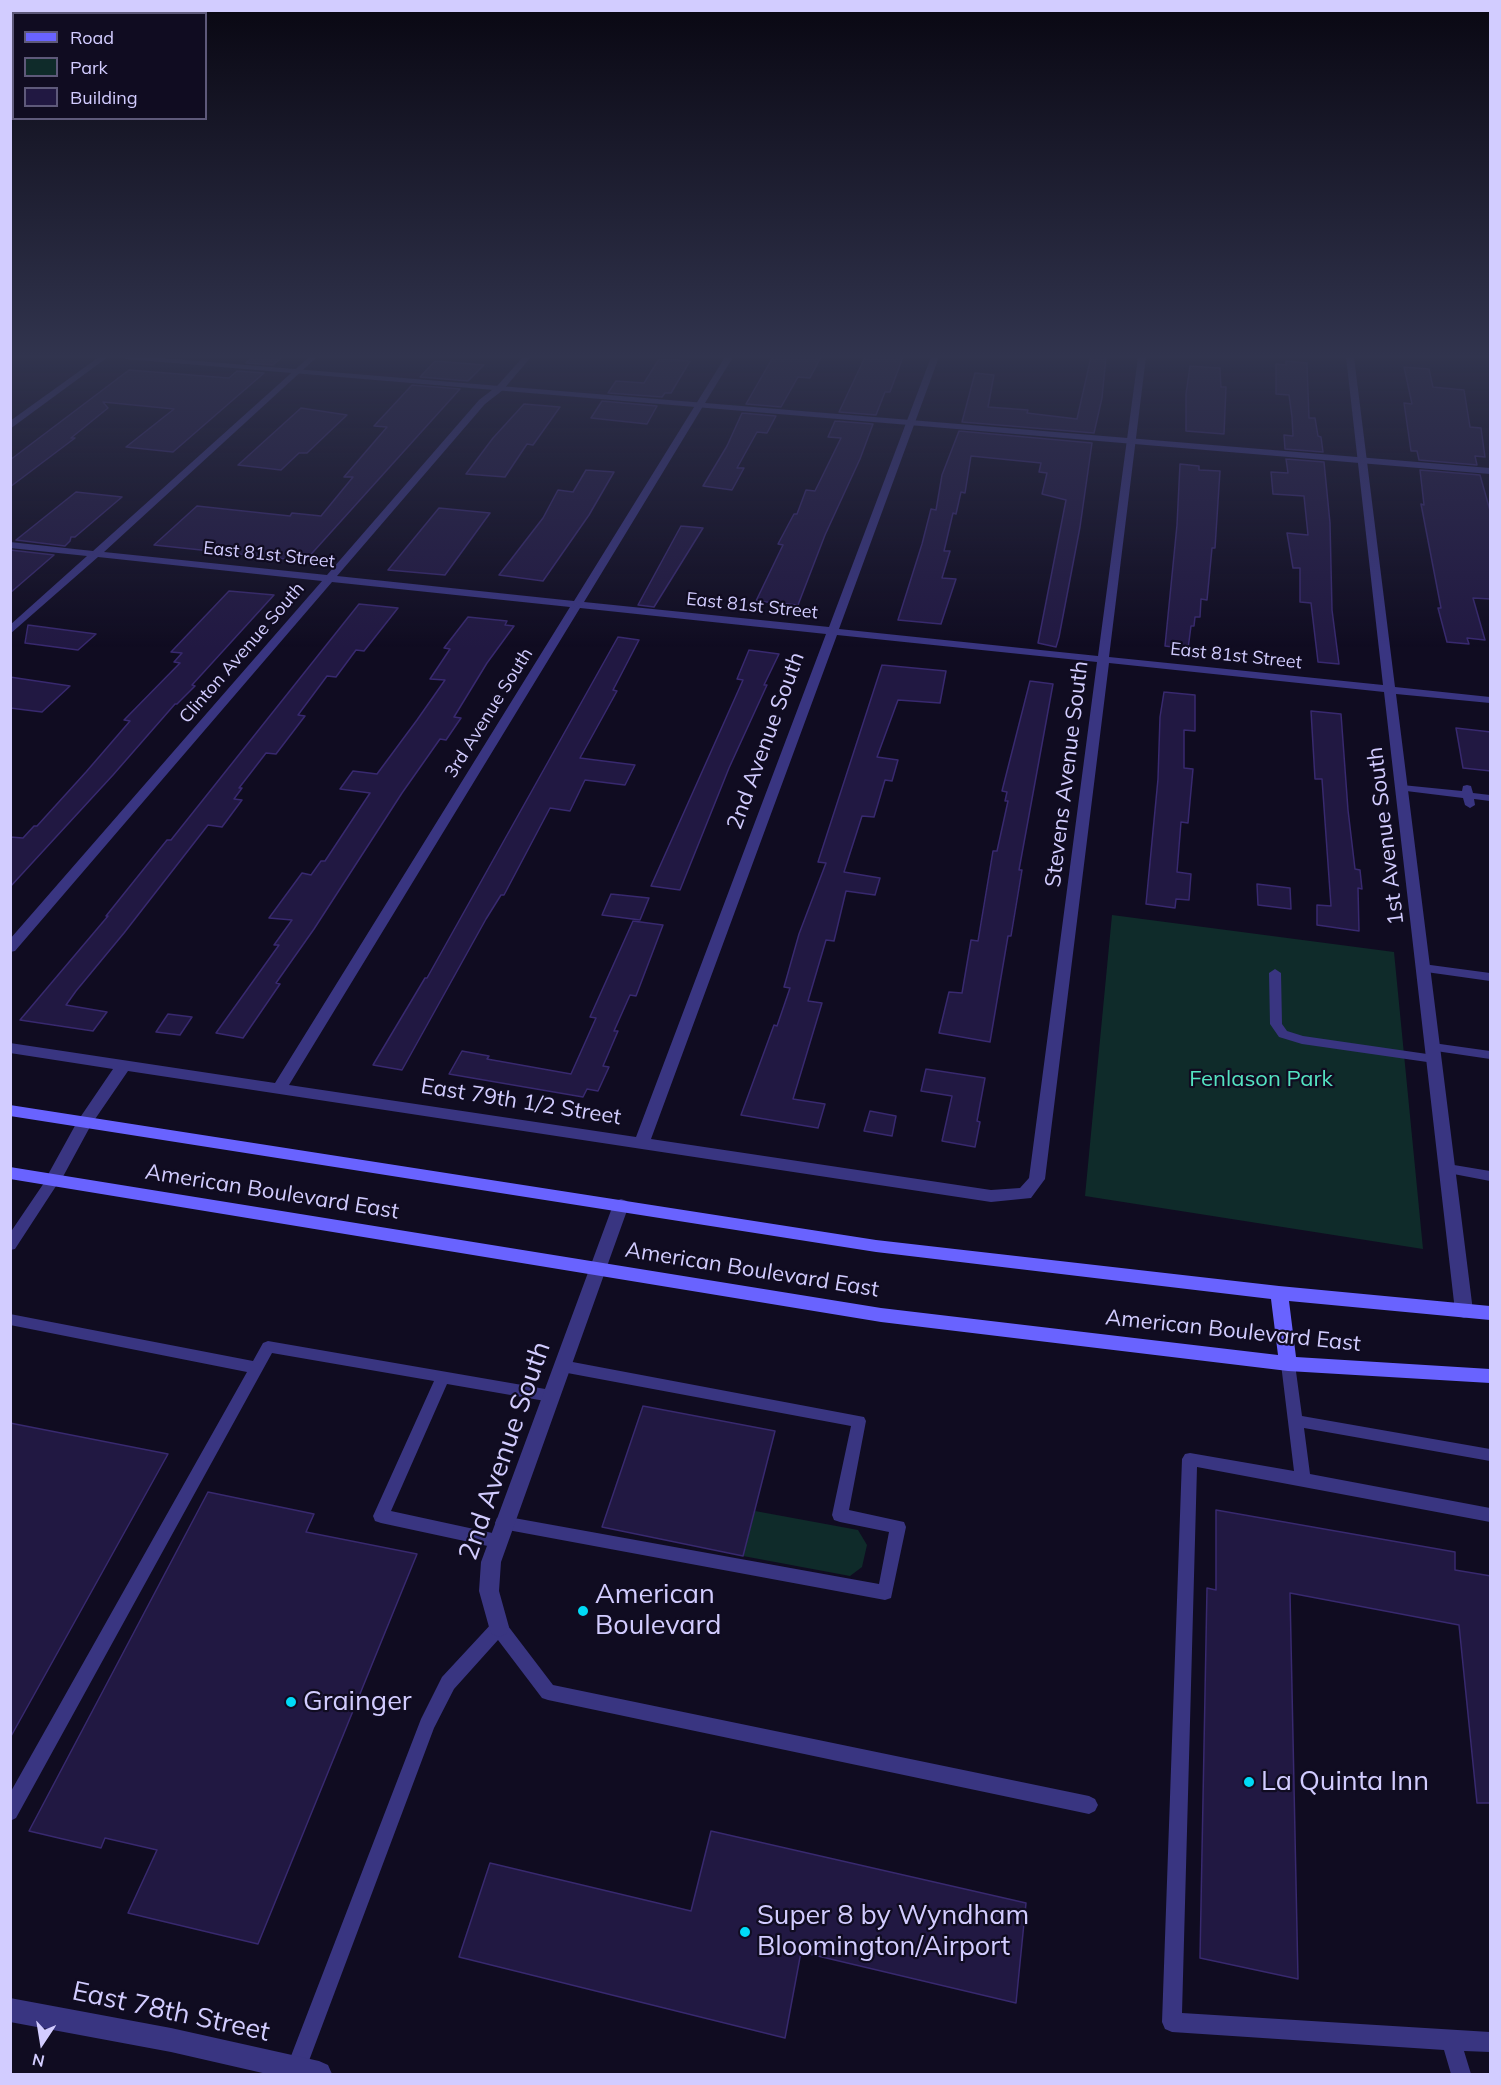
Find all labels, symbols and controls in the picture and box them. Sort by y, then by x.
legend [12,12,207,120]
text: Road [70,26,114,49]
text: Park [70,56,108,79]
text: Building [70,86,138,109]
street label: East 81st Street [202,537,336,573]
street label: Clinton Avenue South [175,578,309,728]
street label: East 81st Street [685,588,819,624]
street label: East 81st Street [1169,638,1303,674]
street label: 3rd Avenue South [440,644,538,782]
street label: 2nd Avenue South [722,649,810,833]
street label: Stevens Avenue South [1040,659,1094,889]
street label: 1st Avenue South [1362,745,1410,927]
park label: Fenlason Park [1189,1066,1333,1092]
street label: East 79th 1/2 Street [419,1073,623,1131]
street label: American Boulevard East [143,1159,401,1225]
street label: American Boulevard East [623,1237,881,1303]
street label: American Boulevard East [1104,1304,1362,1358]
street label: 2nd Avenue South [452,1337,558,1565]
place label: American Boulevard [595,1579,721,1642]
marker: American Boulevard [576,1604,590,1618]
place label: Grainger [303,1686,412,1718]
marker: Grainger [284,1695,298,1709]
place label: La Quinta Inn [1261,1766,1429,1798]
marker: La Quinta Inn [1242,1775,1256,1789]
place label: Super 8 by Wyndham Bloomington/Airport [757,1900,1029,1963]
marker: Super 8 by Wyndham Bloomington/Airport [738,1925,752,1939]
street label: East 78th Street [69,1975,273,2049]
north arrow [12,2013,72,2073]
text: N [30,2050,46,2072]

